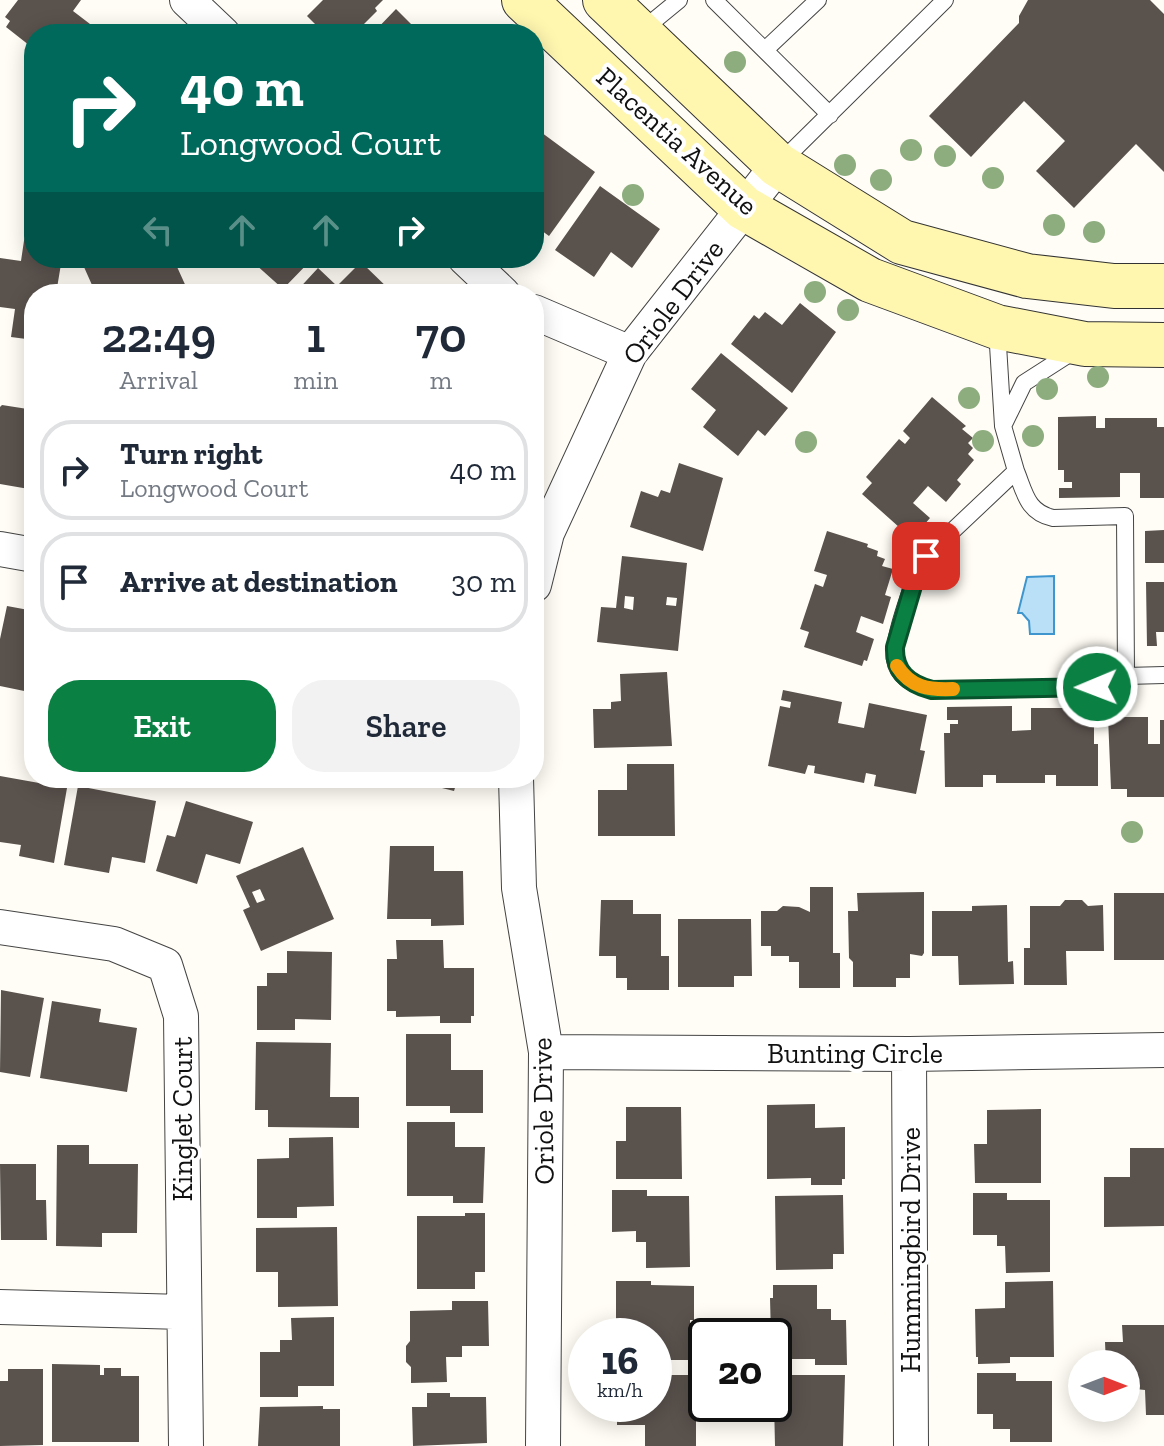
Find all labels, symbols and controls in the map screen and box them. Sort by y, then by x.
text: 40 m [180,53,304,120]
icon: right [48,56,152,160]
street label: Placentia Avenue [590,60,764,222]
text: Longwood Court [180,121,441,164]
icon: left [136,208,180,252]
icon: ahead [220,208,264,252]
icon: ahead [304,208,348,252]
icon: right [388,208,432,252]
street label: Oriole Drive [616,233,730,371]
text: 22:49 [101,307,216,364]
text: 1 [306,307,325,364]
text: 70 [416,307,467,364]
text: Arrival [120,364,198,396]
text: min [294,364,338,396]
text: m [430,364,452,396]
text: Turn right [120,436,262,472]
icon: right [52,448,96,492]
text: 40 m [450,452,516,488]
text: Longwood Court [120,472,308,504]
pin [892,522,960,590]
icon: arrive [904,534,948,578]
icon: arrive [52,560,96,604]
text: Arrive at destination [120,564,397,600]
text: 30 m [451,564,516,600]
position arrow [1055,645,1139,729]
button: Exit [48,680,276,772]
button: Share [292,680,520,772]
street label: Kinglet Court [166,1036,199,1201]
street label: Oriole Drive [525,1037,561,1185]
street label: Bunting Circle [767,1037,943,1070]
street label: Hummingbird Drive [894,1127,927,1373]
speed limit sign: 20 [688,1318,792,1422]
text: 16 [601,1336,639,1384]
north arrow [1068,1350,1140,1422]
map controls [1068,1350,1140,1422]
text: km/h [597,1378,643,1402]

